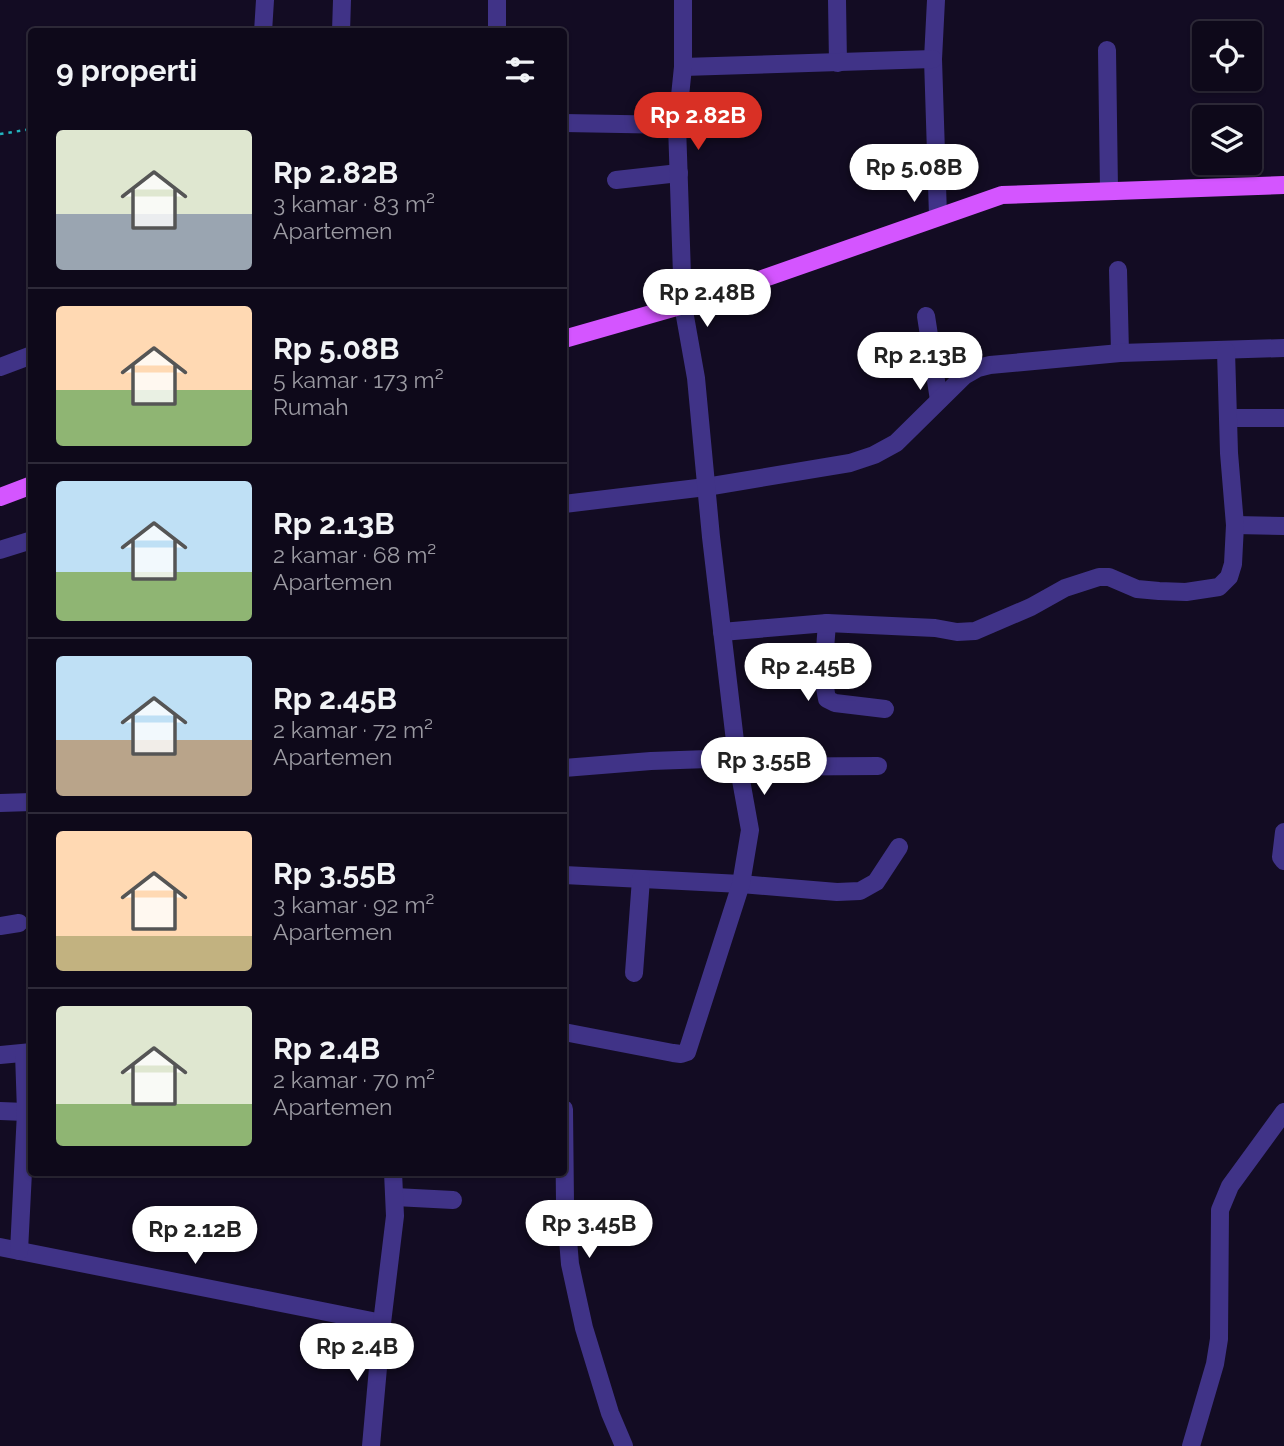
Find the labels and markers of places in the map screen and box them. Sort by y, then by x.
pin: Rp 2.82B [626,92,770,152]
pin: Rp 5.08B [842,144,986,204]
pin: Rp 2.48B [635,270,779,329]
pin: Rp 2.13B [848,332,992,392]
pin: Rp 2.45B [736,644,880,703]
pin: Rp 3.55B [692,738,836,797]
pin: Rp 3.45B [517,1200,661,1260]
pin: Rp 2.12B [123,1206,267,1266]
pin: Rp 2.4B [292,1324,422,1383]

